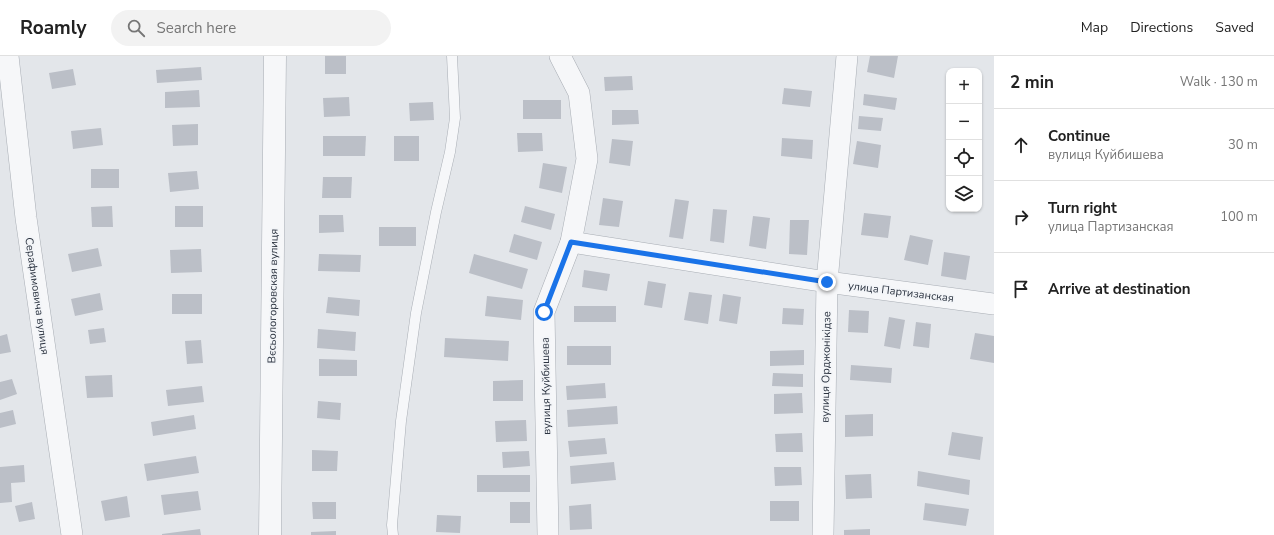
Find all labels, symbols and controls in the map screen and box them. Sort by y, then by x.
search box [111,10,391,46]
text: Roamly [20,15,87,41]
icon: search [125,17,147,39]
text: Search here [157,18,236,38]
text: Map [1081,18,1108,37]
text: Directions [1130,18,1193,37]
text: Saved [1215,18,1254,37]
map controls [946,68,982,212]
button: + [946,68,982,104]
text: 2 min [1010,71,1054,94]
text: Walk · 130 m [1180,73,1258,91]
button: − [946,104,982,140]
text: Continue [1048,126,1110,146]
icon: ahead [1010,134,1032,156]
text: 30 m [1228,136,1258,154]
button: locate [946,140,982,176]
text: вулиця Куйбишева [1048,146,1164,164]
button: layers [946,176,982,212]
text: Turn right [1048,198,1117,218]
icon: right [1010,206,1032,228]
text: 100 m [1220,208,1258,226]
text: улица Партизанская [1048,218,1174,236]
street label: Вєсьологоровская вулиця [264,228,282,363]
street label: Серафимовича вулиця [21,236,53,356]
route end [818,273,836,291]
street label: улица Партизанская [847,278,955,306]
icon: arrive [1010,278,1032,300]
text: Arrive at destination [1048,279,1191,299]
route start [535,303,553,321]
street label: вулиця Орджонікідзе [818,311,834,423]
street label: вулиця Куйбишева [538,337,554,435]

